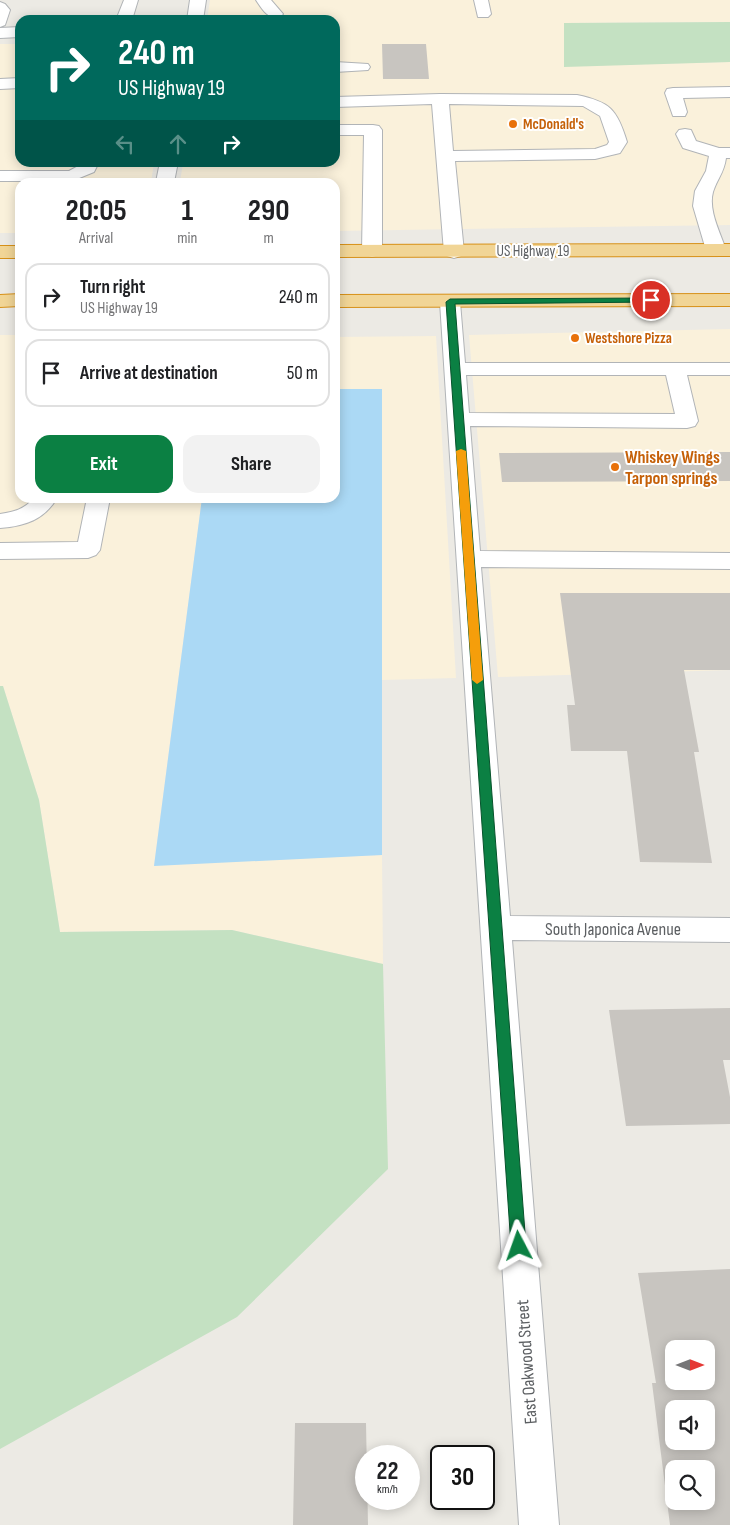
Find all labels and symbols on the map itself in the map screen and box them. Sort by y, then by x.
place label: McDonald's [523,115,584,134]
marker: McDonald's [507,118,519,130]
street label: US Highway 19 [496,242,570,261]
pin [630,279,672,321]
place label: Westshore Pizza [585,329,672,348]
marker: Westshore Pizza [569,332,581,344]
place label: Whiskey Wings Tarpon springs [625,447,720,489]
marker: Whiskey Wings Tarpon springs [609,461,621,473]
street label: South Japonica Avenue [545,919,681,940]
position arrow [492,1219,544,1271]
street label: East Oakwood Street [512,1299,542,1425]
north arrow [665,1340,715,1390]
speed limit sign: 30 [430,1445,495,1510]

